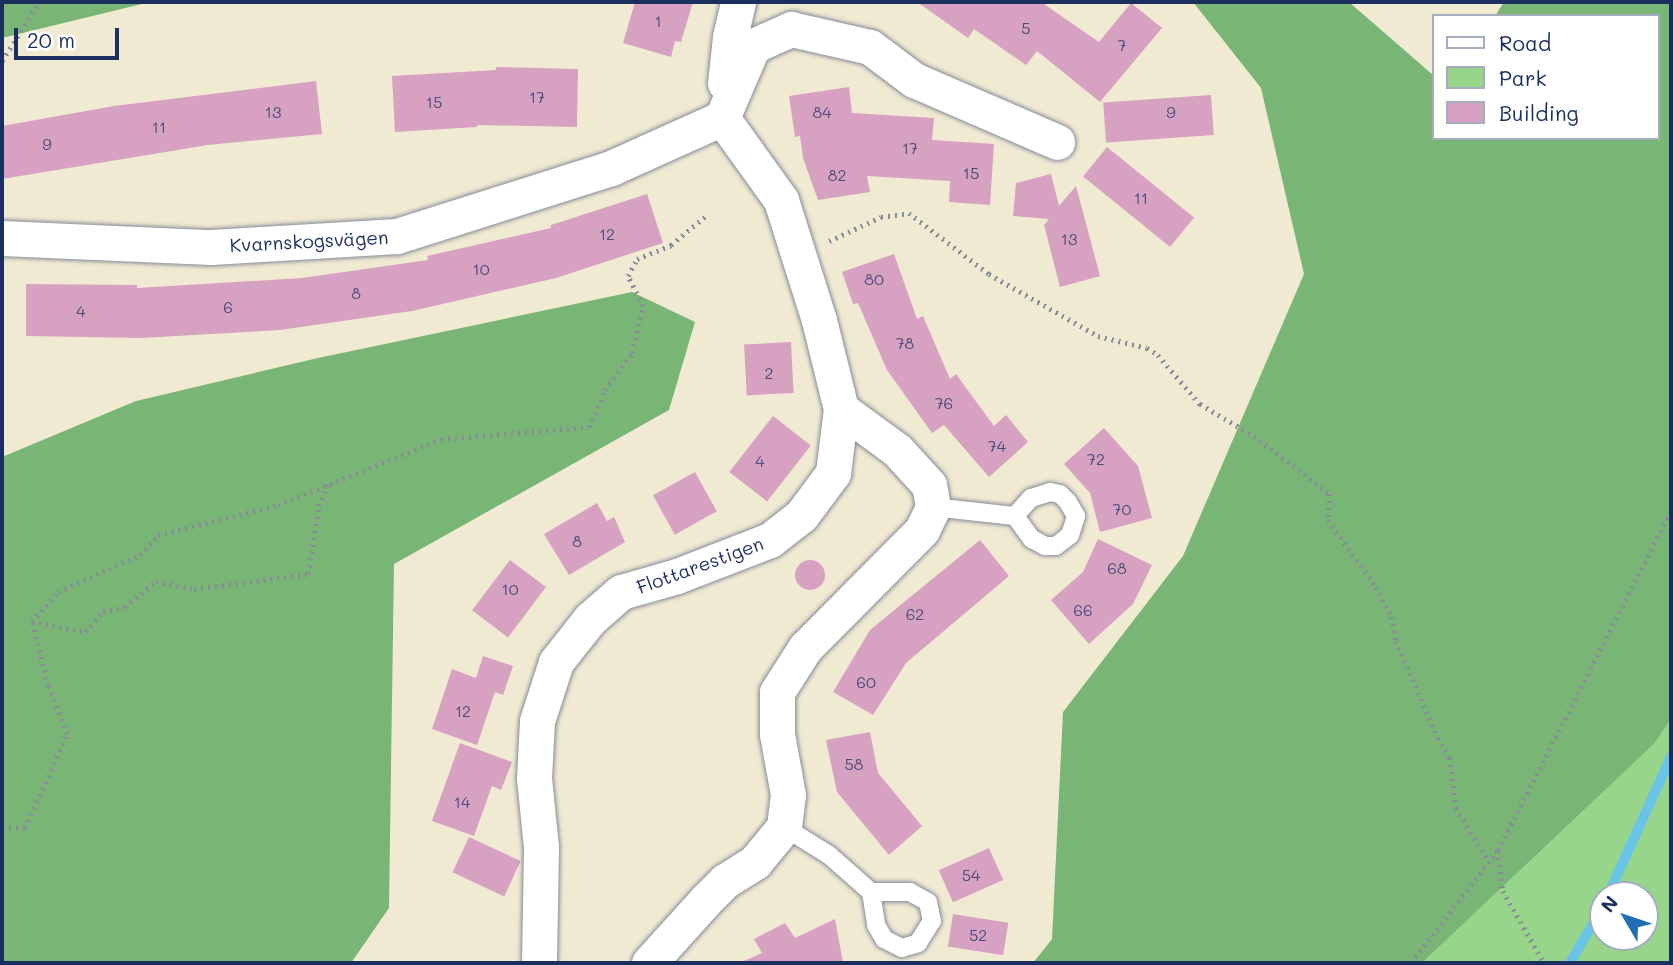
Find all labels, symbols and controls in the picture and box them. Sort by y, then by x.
house number: 1 [654,11,662,31]
scale bar [18,14,122,58]
legend [1432,14,1659,140]
house number: 5 [1021,18,1031,38]
text: 20 m [27,26,75,53]
text: Road [1499,29,1551,56]
house number: 7 [1118,35,1126,55]
text: Park [1499,64,1547,91]
house number: 17 [529,87,545,107]
house number: 15 [426,92,442,112]
text: Building [1499,99,1579,126]
house number: 13 [265,102,281,122]
house number: 84 [812,102,832,122]
house number: 9 [1166,102,1176,122]
house number: 11 [152,117,166,137]
house number: 9 [42,134,52,154]
house number: 17 [902,138,918,158]
house number: 15 [963,163,979,183]
house number: 82 [828,165,846,185]
house number: 11 [1134,188,1148,208]
house number: 12 [599,224,615,244]
street label: Kvarnskogsvägen [229,225,389,257]
house number: 13 [1061,229,1077,249]
house number: 10 [472,259,490,279]
house number: 80 [864,269,884,289]
house number: 8 [351,283,361,303]
house number: 6 [223,297,233,317]
house number: 4 [76,301,86,321]
house number: 78 [896,333,914,353]
house number: 2 [765,363,773,383]
house number: 76 [935,393,953,413]
house number: 74 [988,436,1006,456]
house number: 72 [1087,449,1105,469]
house number: 4 [755,451,765,471]
house number: 70 [1113,499,1131,519]
house number: 8 [572,531,582,551]
street label: Flottarestigen [634,532,766,598]
house number: 68 [1107,558,1127,578]
house number: 10 [501,579,519,599]
house number: 66 [1073,600,1093,620]
house number: 62 [906,604,924,624]
house number: 60 [856,672,876,692]
house number: 12 [455,701,471,721]
house number: 58 [844,754,864,774]
house number: 14 [454,792,470,812]
house number: 54 [962,865,980,885]
north arrow [1589,881,1659,951]
text: N [1595,890,1623,917]
house number: 52 [969,925,987,945]

